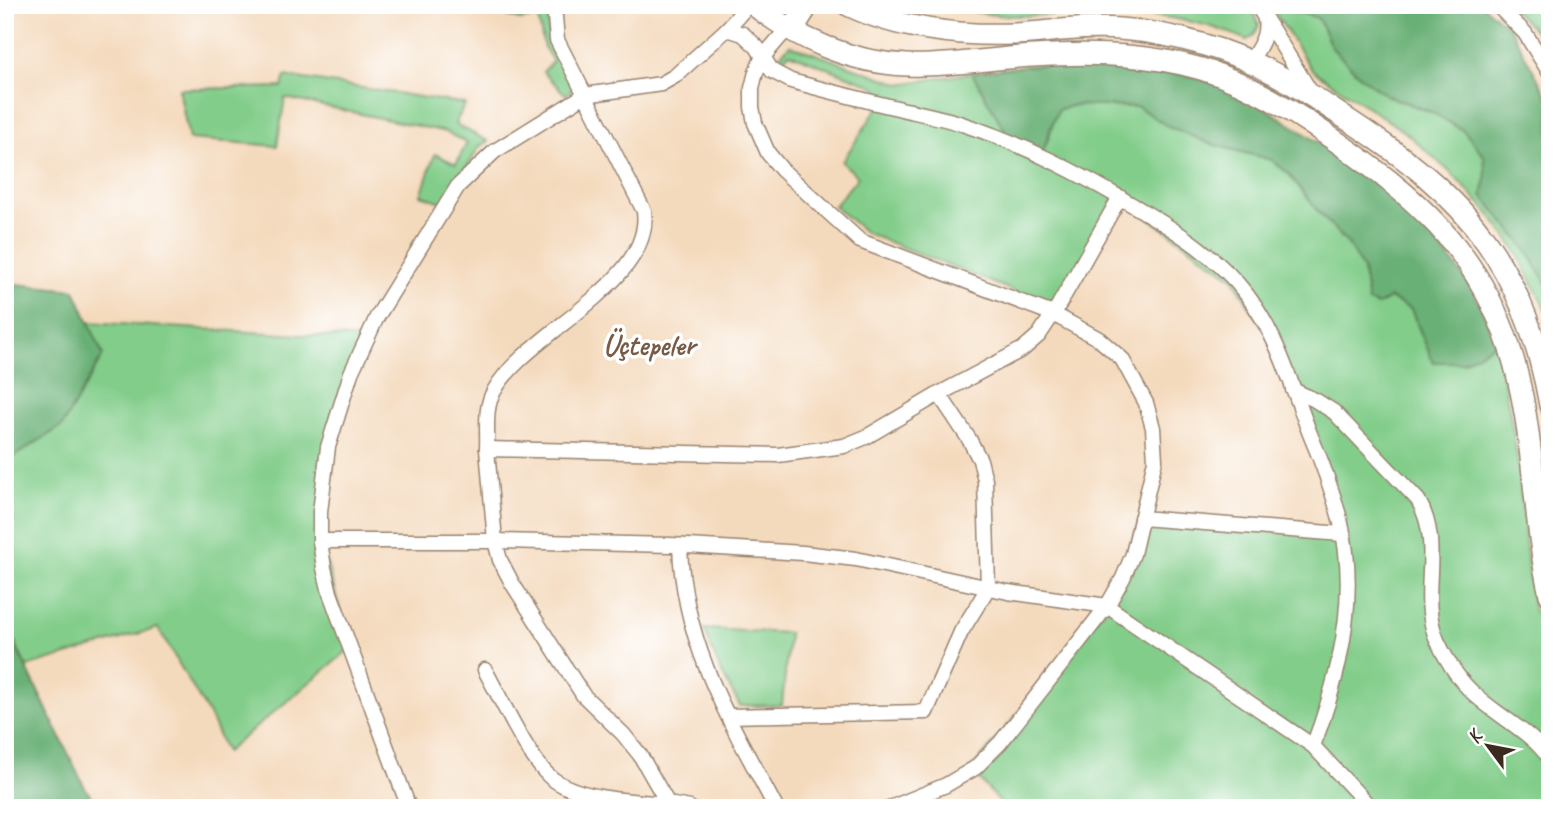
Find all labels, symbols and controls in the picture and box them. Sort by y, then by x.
district label: Üçtepeler [603,326,698,364]
north arrow [1454,712,1524,782]
text: K [1462,723,1489,748]

